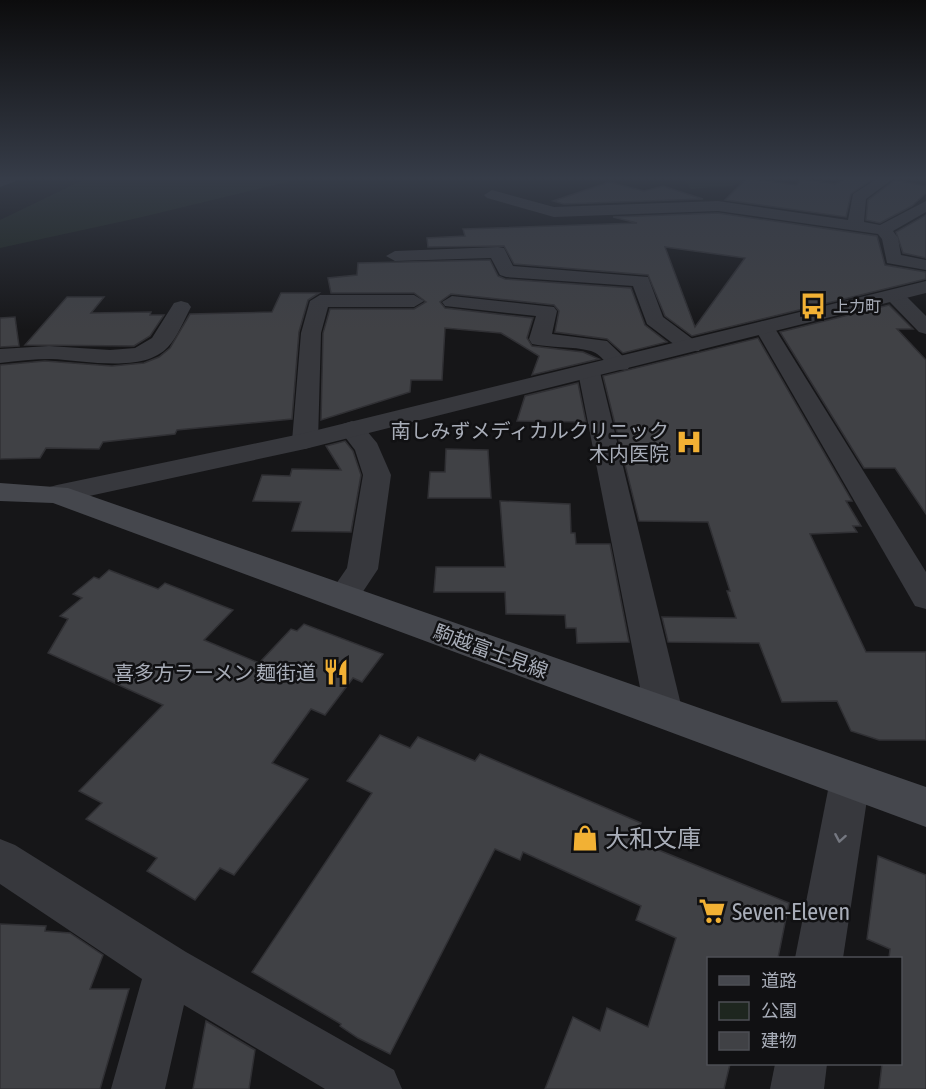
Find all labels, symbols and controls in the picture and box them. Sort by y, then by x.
bus stop icon: 上力町 [798,291,828,321]
place label: 上力町 [833,297,881,315]
place label: 南しみずメディカルクリニック 木内医院 [390,419,669,465]
hospital icon: 南しみずメディカルクリニック 木内医院 [674,427,704,457]
street label: 駒越富士見線 [431,620,551,682]
restaurant icon: 喜多方ラーメン 麺街道 [321,657,351,687]
place label: 喜多方ラーメン 麺街道 [114,661,316,684]
shop icon: 大和文庫 [570,823,600,853]
place label: 大和文庫 [605,825,701,852]
one-way arrow [834,832,847,842]
supermarket icon: Seven-Eleven [697,896,727,926]
place label: Seven-Eleven [732,898,850,925]
legend [707,957,902,1065]
text: 道路 [761,970,797,991]
text: 公園 [761,1000,797,1021]
text: 建物 [761,1030,797,1051]

